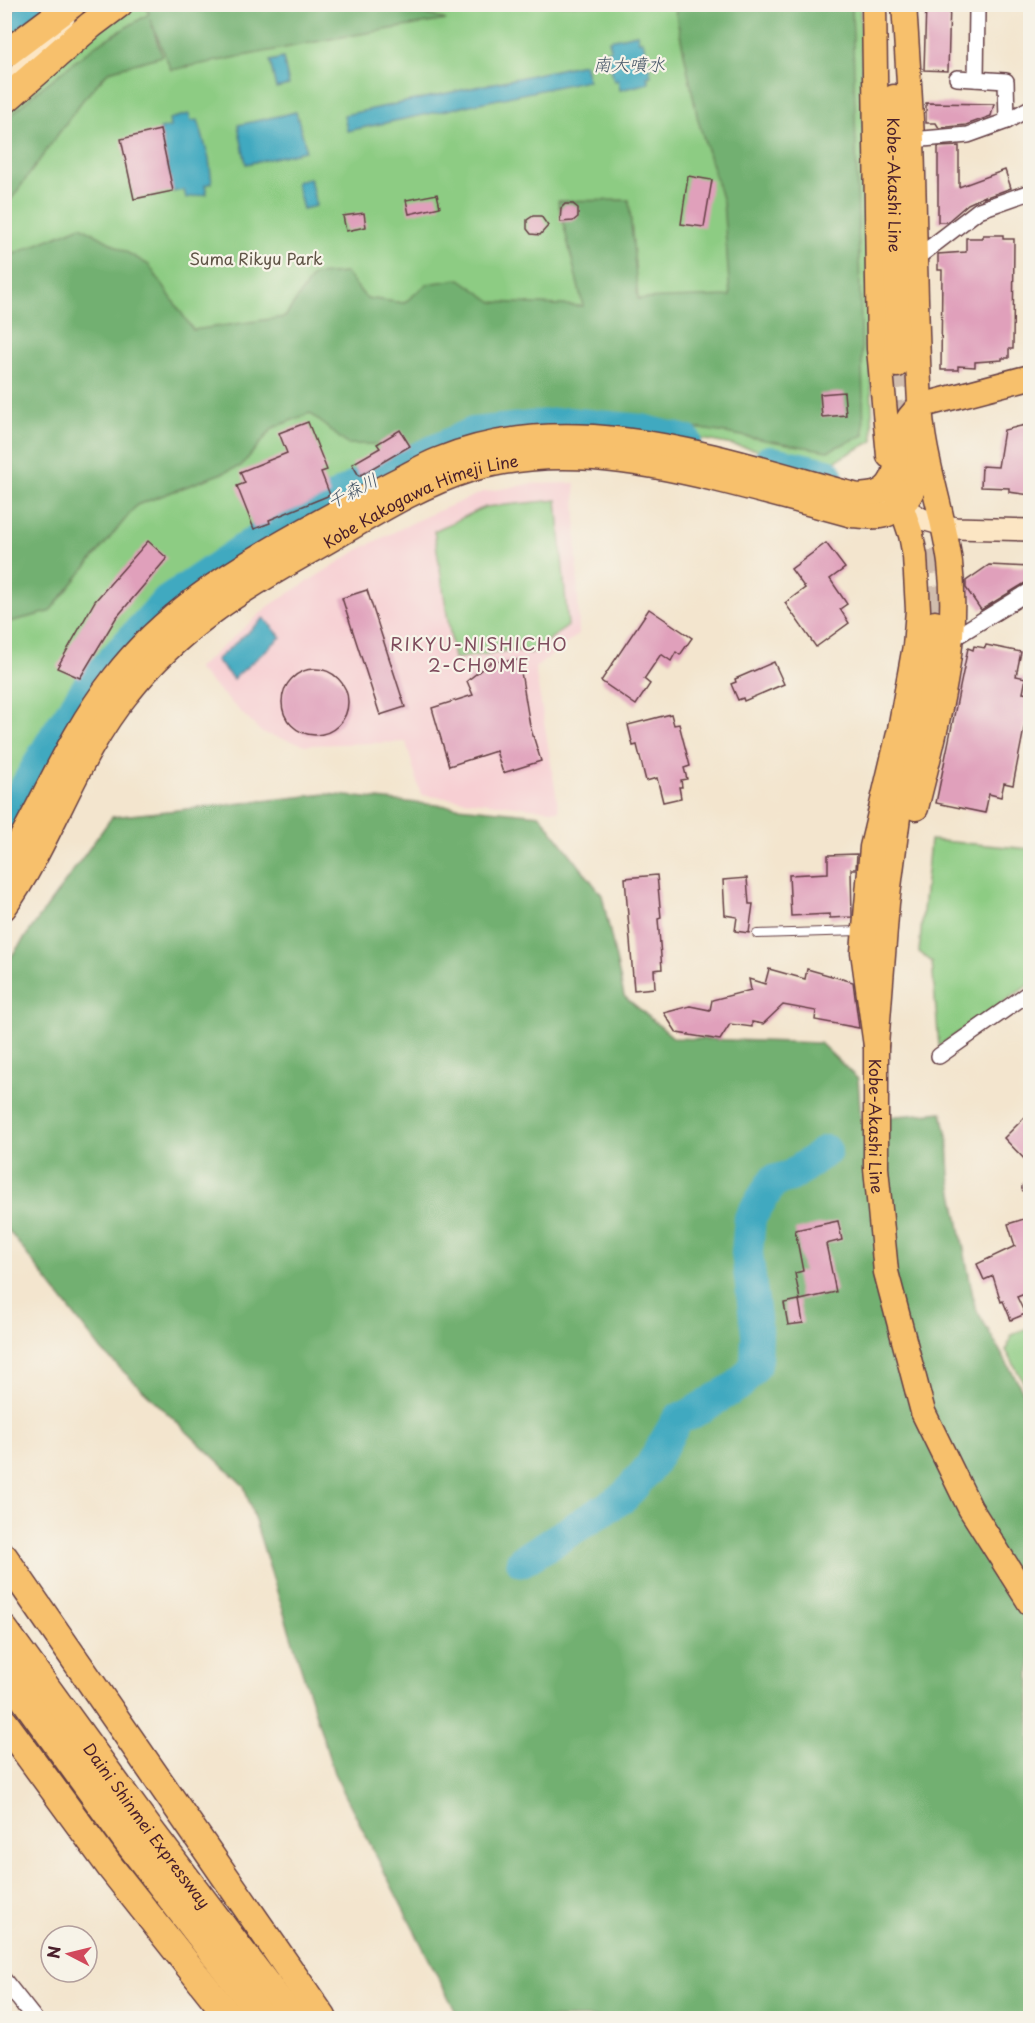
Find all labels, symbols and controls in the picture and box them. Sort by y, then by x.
water label: 南大噴水 [593,50,665,77]
street label: Kobe-Akashi Line [882,117,908,253]
park label: Suma Rikyu Park [189,246,323,270]
street label: Kobe Kakogawa Himeji Line [318,448,520,553]
water label: 千森川 [322,466,382,514]
district label: RIKYU-NISHICHO 2-CHOME [390,630,568,678]
street label: Kobe-Akashi Line [864,1059,890,1195]
street label: Daini Shinmei Expressway [78,1737,217,1913]
north arrow [39,1924,99,1984]
text: N [40,1944,66,1960]

